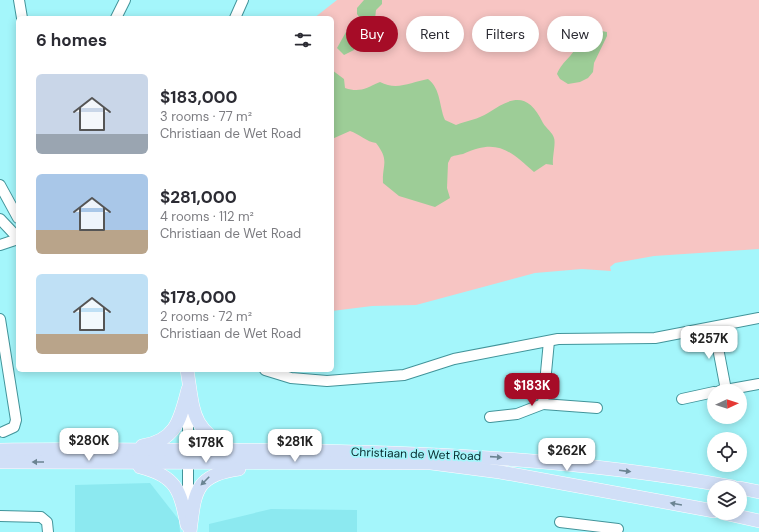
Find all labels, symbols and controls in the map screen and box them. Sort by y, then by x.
chip: Buy [346,16,398,52]
chip: Rent [406,16,464,52]
chip: Filters [472,16,539,52]
chip: New [547,16,603,52]
text: 6 homes [36,29,107,51]
icon: filters [292,29,314,51]
text: $183,000 [160,86,238,108]
icon: home [68,90,116,138]
text: 3 rooms · 77 m² [160,108,252,125]
text: Christiaan de Wet Road [160,125,301,142]
text: $281,000 [160,186,237,208]
icon: home [68,190,116,238]
text: 4 rooms · 112 m² [160,208,254,225]
text: Christiaan de Wet Road [160,225,301,242]
text: $178,000 [160,286,236,308]
icon: home [68,290,116,338]
text: 2 rooms · 72 m² [160,308,252,325]
text: Christiaan de Wet Road [160,325,301,342]
pin: $257K [681,326,737,360]
text: $257K [690,330,728,347]
pin: $183K [504,373,560,407]
text: $183K [513,377,551,394]
north arrow [707,384,747,424]
map controls [707,384,747,520]
pin: $280K [61,428,117,462]
pin: $281K [267,429,323,463]
pin: $178K [178,430,234,464]
text: $280K [68,432,110,449]
button: locate [707,432,747,472]
text: $281K [277,433,313,450]
text: $178K [188,434,224,451]
pin: $262K [539,438,595,472]
text: $262K [547,442,587,459]
street label: Christiaan de Wet Road [351,444,481,464]
one-way arrow [490,454,502,461]
one-way arrow [31,459,44,465]
one-way arrow [619,468,631,474]
one-way arrow [200,477,210,486]
button: layers [707,480,747,520]
one-way arrow [670,500,682,506]

